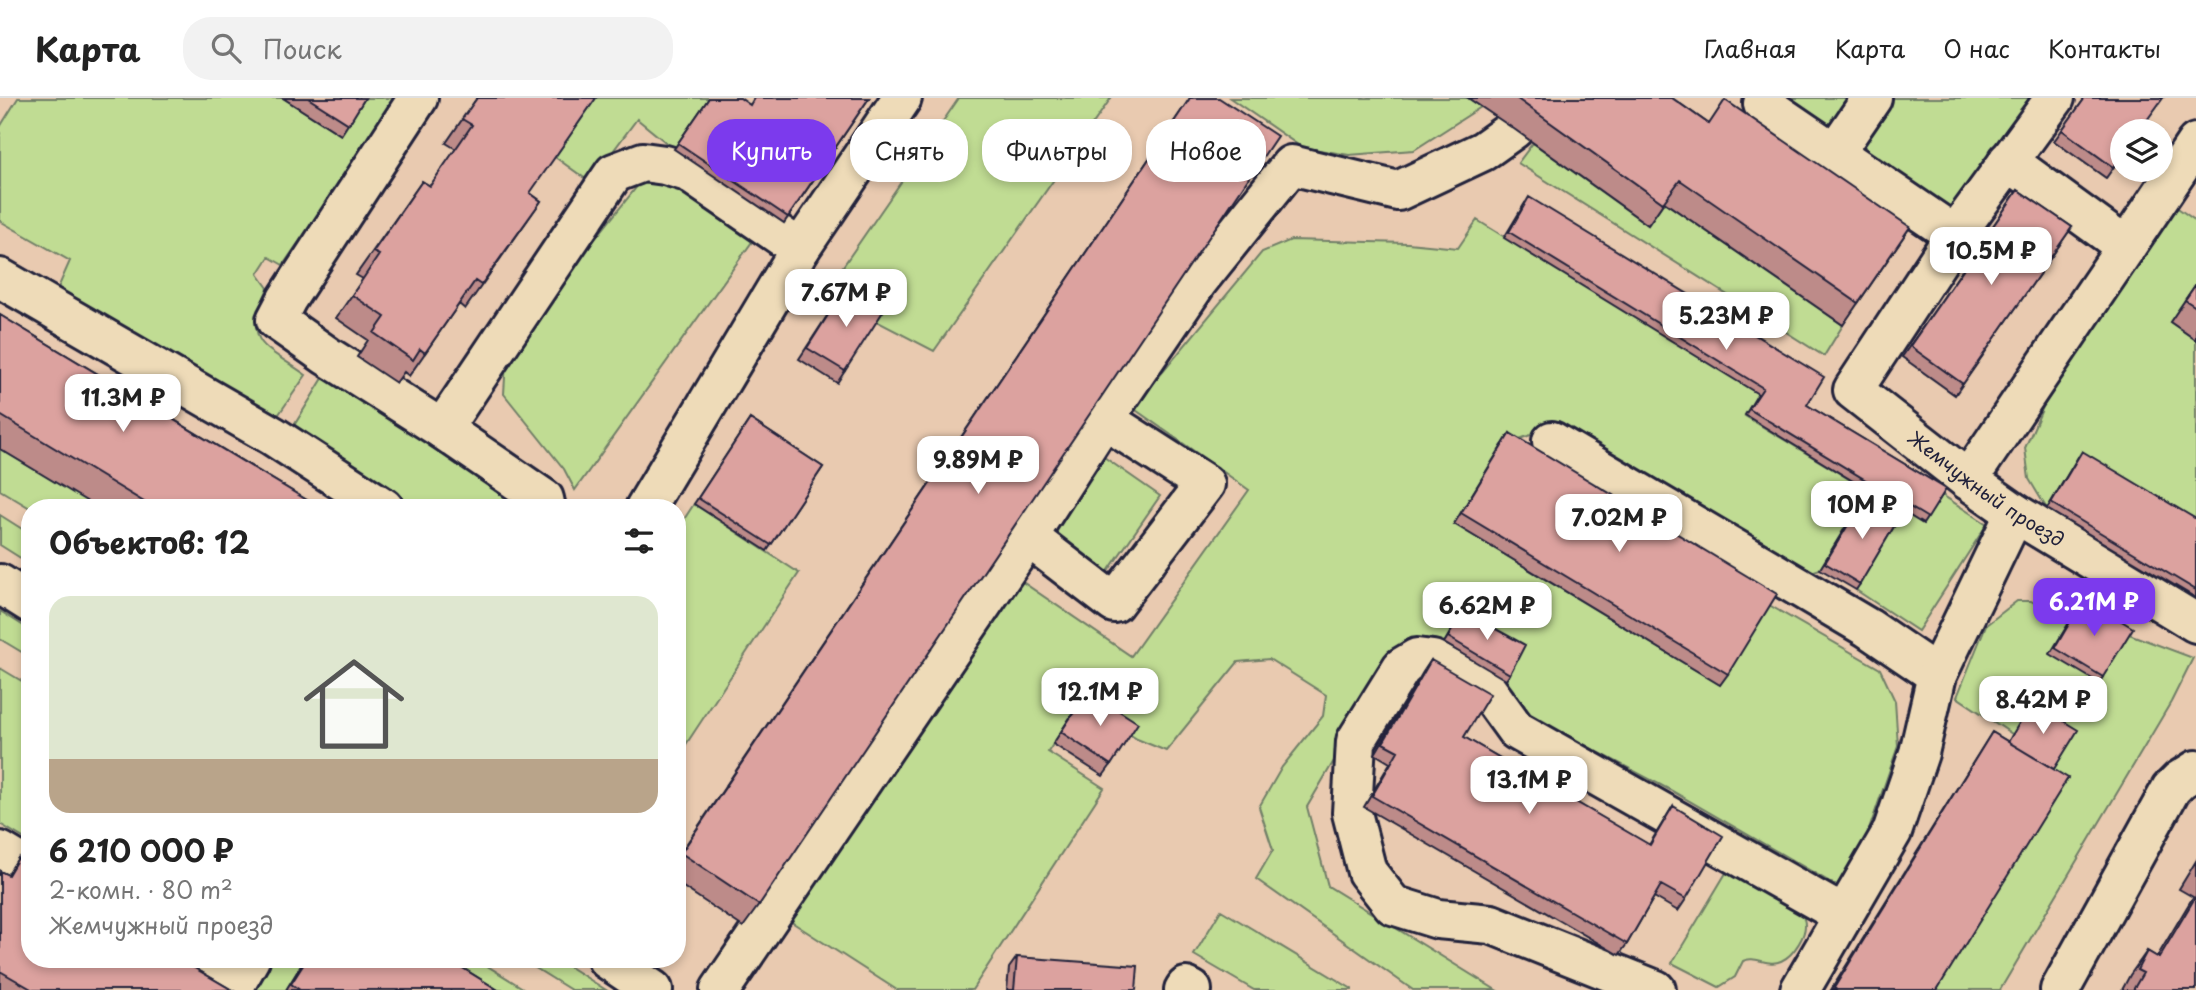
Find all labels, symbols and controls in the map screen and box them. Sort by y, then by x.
search box [183,17,673,80]
text: Карта [35,23,141,73]
icon: search [207,29,245,67]
text: Поиск [263,29,342,68]
text: Главная [1704,30,1797,66]
text: Карта [1835,30,1905,66]
text: О нас [1943,30,2010,66]
text: Контакты [2048,30,2161,66]
chip: Купить [707,119,836,182]
chip: Снять [850,119,968,182]
chip: Фильтры [982,119,1132,182]
chip: Новое [1146,119,1266,182]
map controls [2110,119,2173,182]
button: layers [2110,119,2173,182]
pin: 10.5M ₽ [1926,228,2056,287]
text: 10.5M ₽ [1946,232,2036,267]
pin: 7.67M ₽ [781,270,911,329]
text: 7.67M ₽ [801,274,891,309]
pin: 5.23M ₽ [1661,292,1791,352]
text: 5.23M ₽ [1678,297,1774,332]
pin: 11.3M ₽ [58,374,188,434]
text: 11.3M ₽ [81,379,165,414]
street label: Жемчужный проезд [1903,423,2070,553]
pin: 9.89M ₽ [913,436,1043,496]
text: 9.89M ₽ [933,441,1023,476]
pin: 10M ₽ [1813,482,1911,541]
text: 10M ₽ [1827,486,1897,521]
pin: 7.02M ₽ [1554,494,1684,554]
text: 7.02M ₽ [1571,499,1667,534]
text: Объектов: 12 [49,519,250,564]
icon: filters [620,522,658,560]
pin: 6.21M ₽ [2029,578,2159,638]
pin: 6.62M ₽ [1422,582,1552,642]
text: 6.21M ₽ [2049,583,2139,618]
text: 6.62M ₽ [1439,587,1535,622]
icon: home [291,641,417,767]
pin: 12.1M ₽ [1035,668,1165,728]
text: 12.1M ₽ [1057,673,1143,708]
pin: 8.42M ₽ [1978,676,2108,736]
text: 8.42M ₽ [1995,681,2091,716]
pin: 13.1M ₽ [1464,756,1594,816]
text: 13.1M ₽ [1486,761,1572,796]
text: 6 210 000 ₽ [49,827,234,872]
text: 2-комн. · 80 m² [49,872,233,907]
text: Жемчужный проезд [49,907,273,942]

